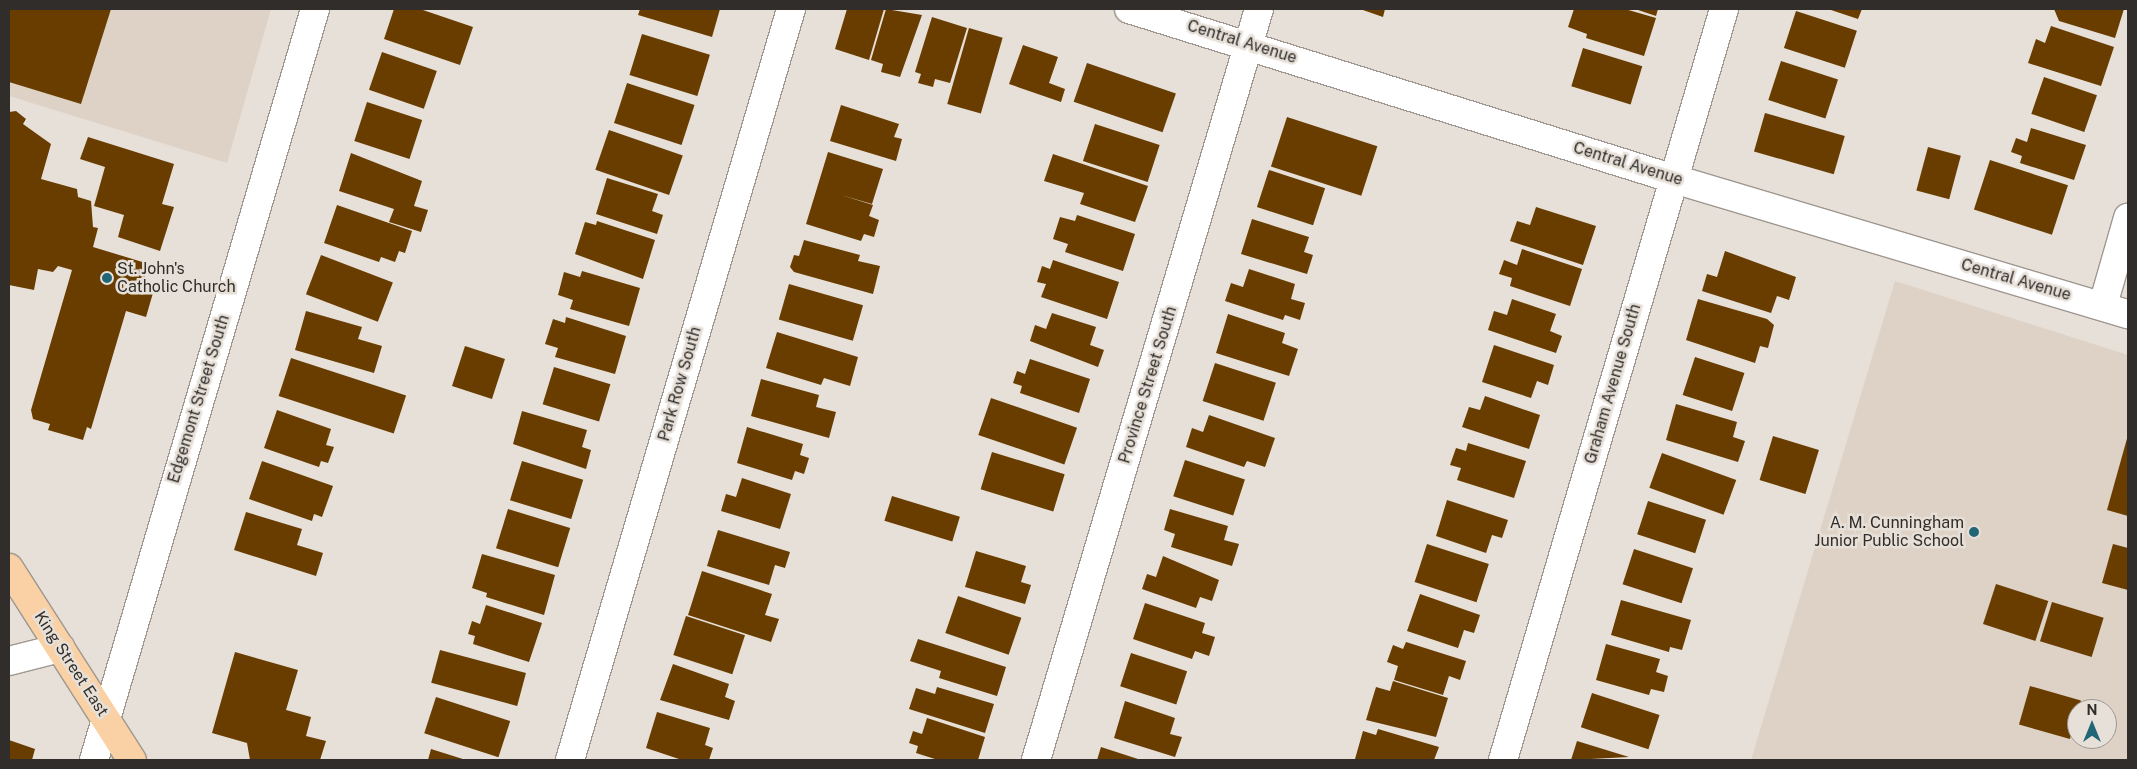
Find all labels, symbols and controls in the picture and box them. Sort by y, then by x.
street label: Central Avenue [1185,16,1299,68]
street label: Central Avenue [1571,138,1685,190]
street label: Central Avenue [1959,255,2073,305]
place label: St. John's Catholic Church [117,259,236,297]
marker: St. John's Catholic Church [101,272,113,284]
street label: Graham Avenue South [1581,302,1645,466]
street label: Province Street South [1115,304,1181,466]
street label: Edgemont Street South [164,312,234,486]
street label: Park Row South [654,324,706,444]
place label: A. M. Cunningham Junior Public School [1814,513,1964,551]
marker: A. M. Cunningham Junior Public School [1968,526,1980,538]
street label: King Street East [30,608,112,720]
north arrow [2067,699,2117,749]
text: N [2087,702,2097,718]

